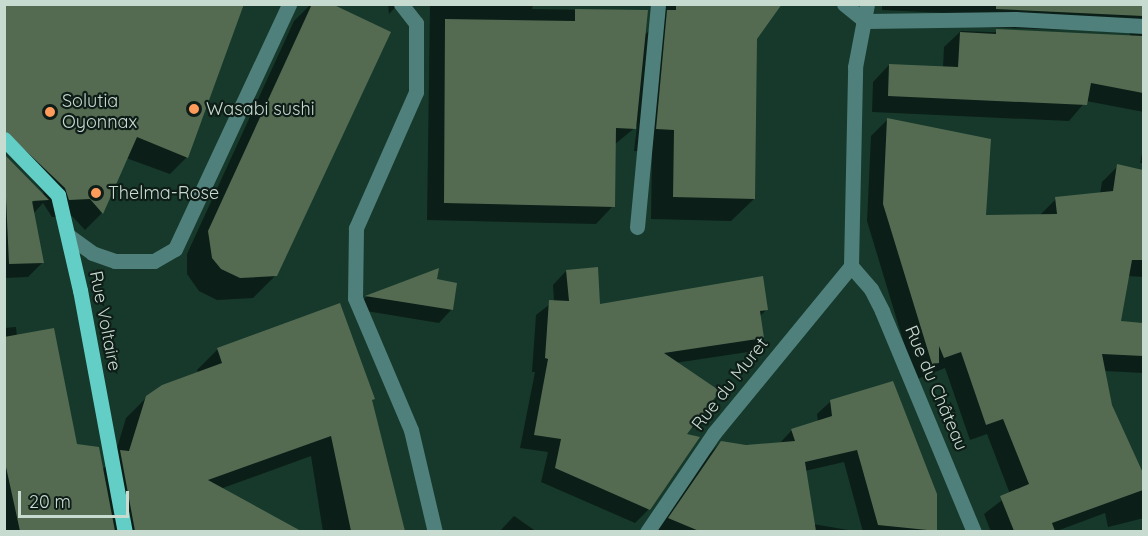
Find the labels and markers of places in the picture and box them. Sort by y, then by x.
place label: Solutia Oyonnax [62,91,137,134]
place label: Wasabi sushi [206,98,315,120]
marker: Wasabi sushi [187,102,201,116]
marker: Solutia Oyonnax [43,105,57,119]
place label: Thelma-Rose [108,182,219,204]
marker: Thelma-Rose [89,186,103,200]

